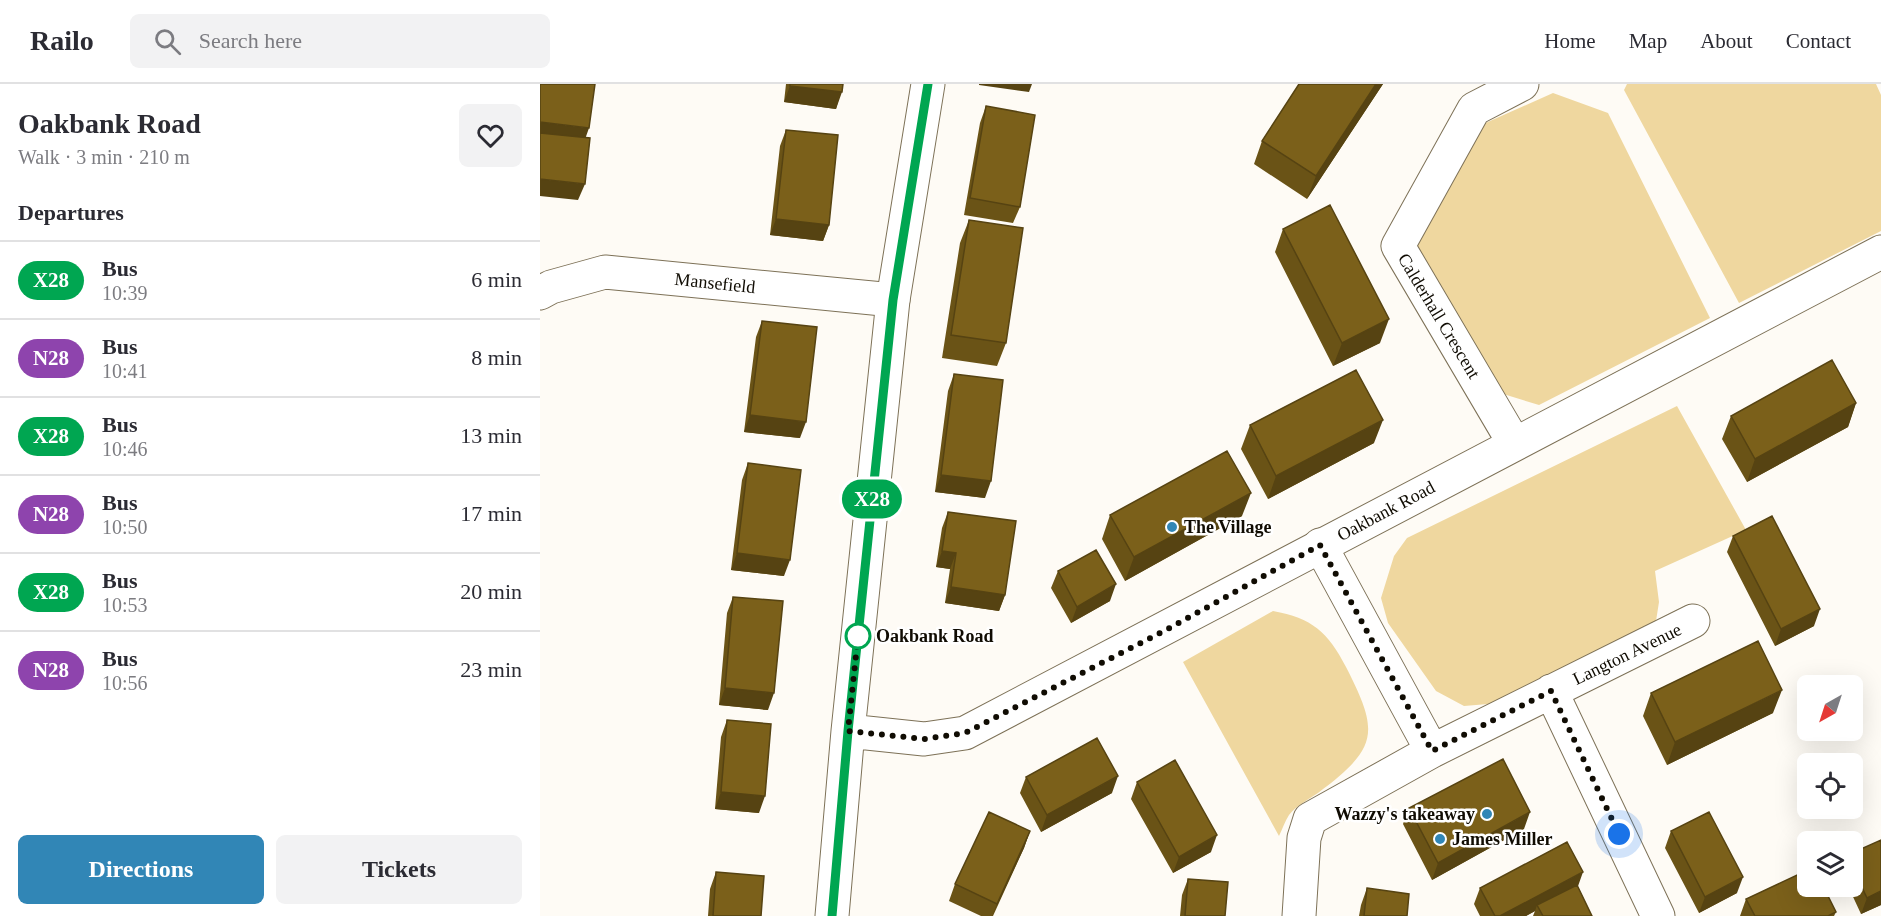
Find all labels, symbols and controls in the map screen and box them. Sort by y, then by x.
search box [130,14,550,68]
text: Railo [30,25,94,56]
icon: search [151,25,184,58]
text: Search here [199,28,302,53]
text: Home [1544,29,1596,53]
text: Map [1629,29,1667,53]
text: About [1700,29,1753,53]
text: Contact [1786,29,1851,53]
button: heart [459,104,522,167]
text: Oakbank Road [18,108,201,139]
text: Walk · 3 min · 210 m [18,146,190,168]
text: Departures [18,200,124,225]
street label: Calderhall Crescent [1394,250,1484,382]
text: Bus [102,256,137,281]
text: 6 min [471,267,522,292]
text: X28 [33,268,69,292]
street label: Mansefield [674,269,756,297]
text: 10:39 [102,282,148,304]
text: Bus [102,334,137,359]
text: 8 min [471,345,522,370]
text: N28 [33,346,69,370]
text: 10:41 [102,360,148,382]
text: Bus [102,412,137,437]
text: 13 min [460,423,522,448]
text: X28 [33,424,69,448]
text: 10:46 [102,438,148,460]
street label: Oakbank Road [1334,477,1438,545]
line badge: X28 [838,480,906,518]
text: X28 [854,487,890,511]
text: Bus [102,490,137,515]
text: 17 min [460,501,522,526]
text: N28 [33,502,69,526]
text: 10:50 [102,516,148,538]
place label: The Village [1184,517,1272,537]
marker: The Village [1165,520,1179,534]
text: Bus [102,568,137,593]
text: 20 min [460,579,522,604]
text: X28 [33,580,69,604]
text: 10:53 [102,594,148,616]
street label: Langton Avenue [1570,619,1684,689]
marker: Oakbank Road [845,623,871,649]
place label: Oakbank Road [876,626,994,646]
text: Bus [102,646,137,671]
text: 23 min [460,657,522,682]
text: N28 [33,658,69,682]
text: 10:56 [102,672,148,694]
north arrow [1797,675,1863,741]
map controls [1797,675,1863,897]
button: locate [1797,753,1863,819]
place label: Wazzy's takeaway [1335,804,1475,824]
marker: Wazzy's takeaway [1480,807,1494,821]
your location [1604,819,1634,849]
place label: James Miller [1452,829,1552,849]
button: layers [1797,831,1863,897]
marker: James Miller [1433,832,1447,846]
button: Directions [18,835,264,904]
button: Tickets [276,835,522,904]

